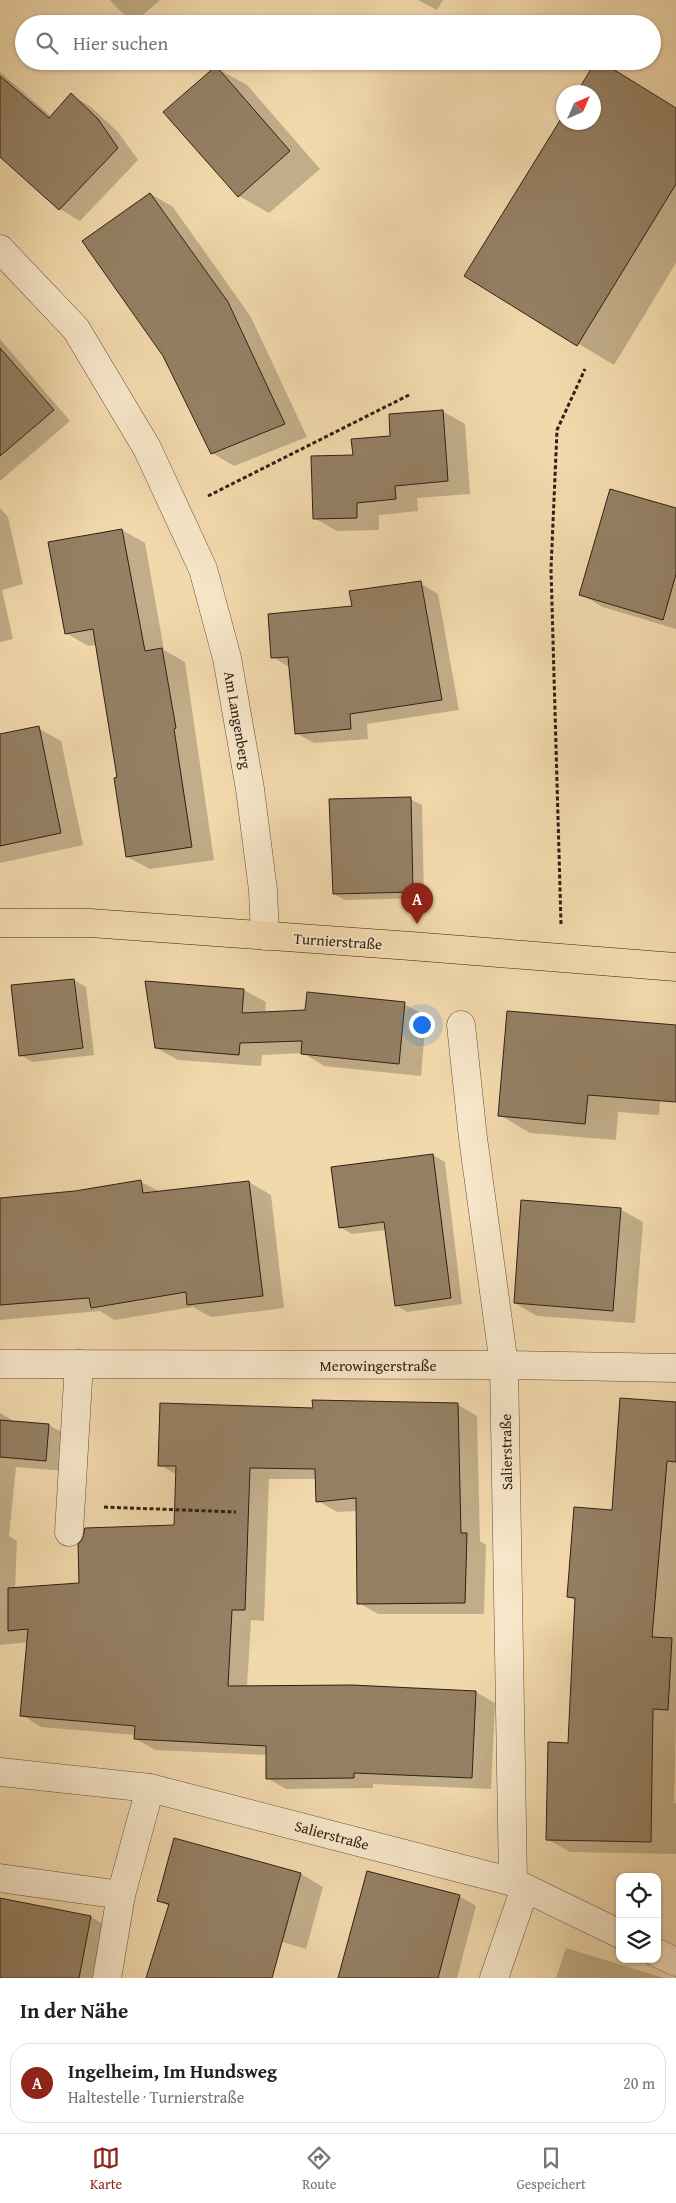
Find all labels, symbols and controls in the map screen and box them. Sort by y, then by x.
search box [15,15,661,70]
icon: search [33,29,61,57]
text: Hier suchen [73,29,168,57]
north arrow [556,85,601,130]
street label: Am Langenberg [219,669,257,771]
pin: A [401,883,433,924]
street label: Turnierstraße [293,927,383,955]
your location [409,1012,435,1038]
street label: Merowingerstraße [320,1355,436,1376]
street label: Salierstraße [495,1414,517,1490]
street label: Salierstraße [292,1815,372,1855]
map controls [616,1873,661,1963]
button: locate [616,1873,661,1918]
button: layers [616,1918,661,1963]
text: In der Nähe [20,1995,128,2026]
text: Ingelheim, Im Hundsweg [68,2057,277,2085]
text: A [32,2071,42,2095]
text: 20 m [623,2071,655,2095]
text: Haltestelle · Turnierstraße [68,2085,244,2109]
tab: Karte [90,2144,122,2194]
tab: Route [302,2144,336,2194]
tab: Gespeichert [516,2144,586,2194]

